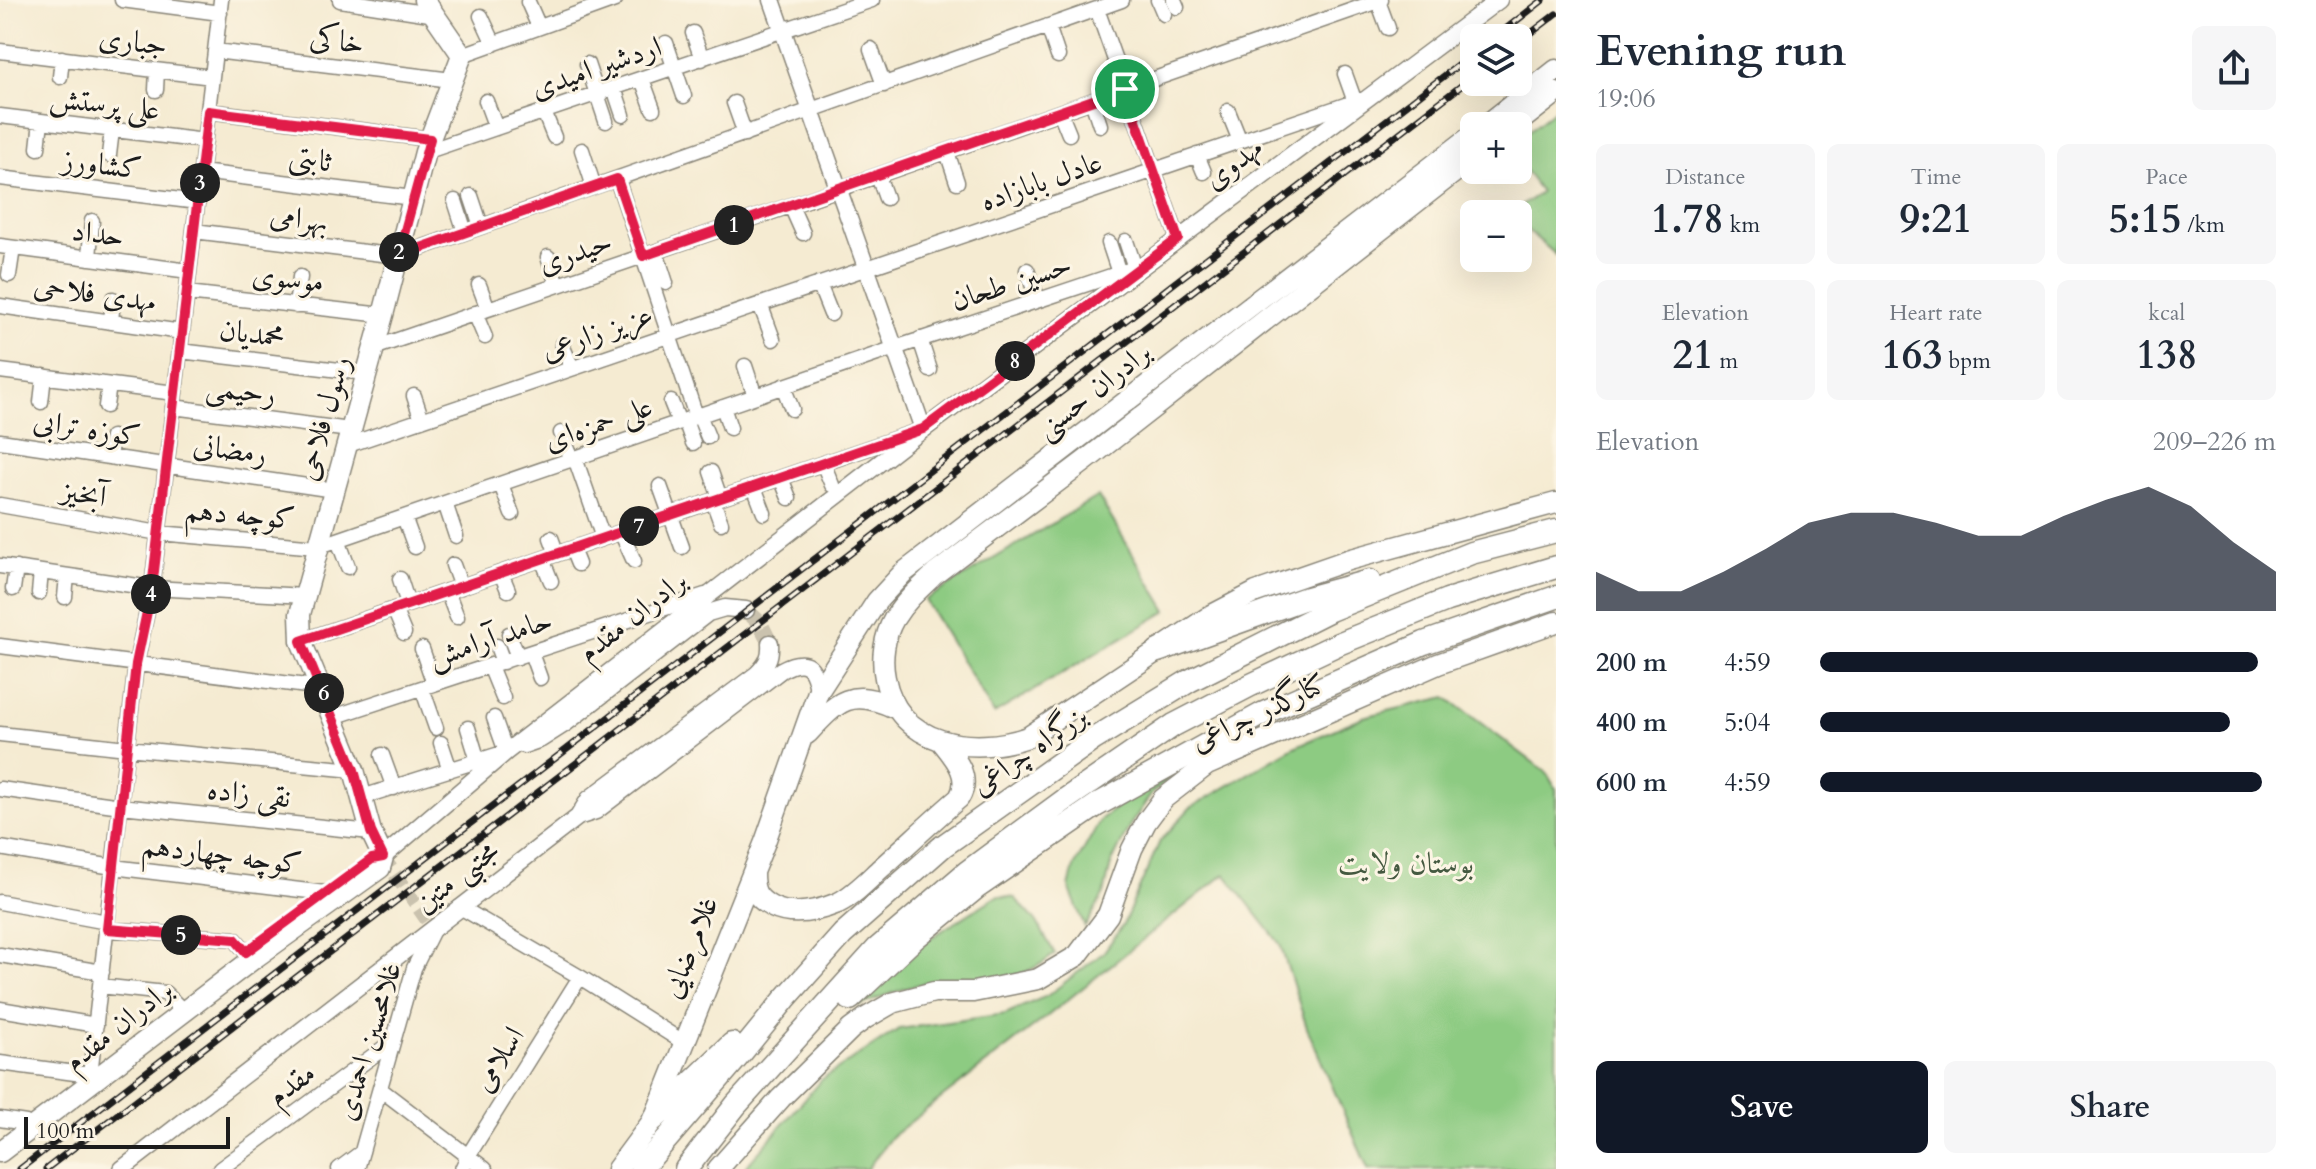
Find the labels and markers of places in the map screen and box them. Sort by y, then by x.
pin [1091,55,1159,123]
pin: 3 [180,163,220,203]
pin: 1 [714,205,754,245]
pin: 2 [379,232,419,272]
pin: 8 [995,341,1035,381]
pin: 7 [619,506,659,546]
pin: 4 [131,574,171,614]
pin: 6 [304,673,344,713]
pin: 5 [161,915,201,955]

